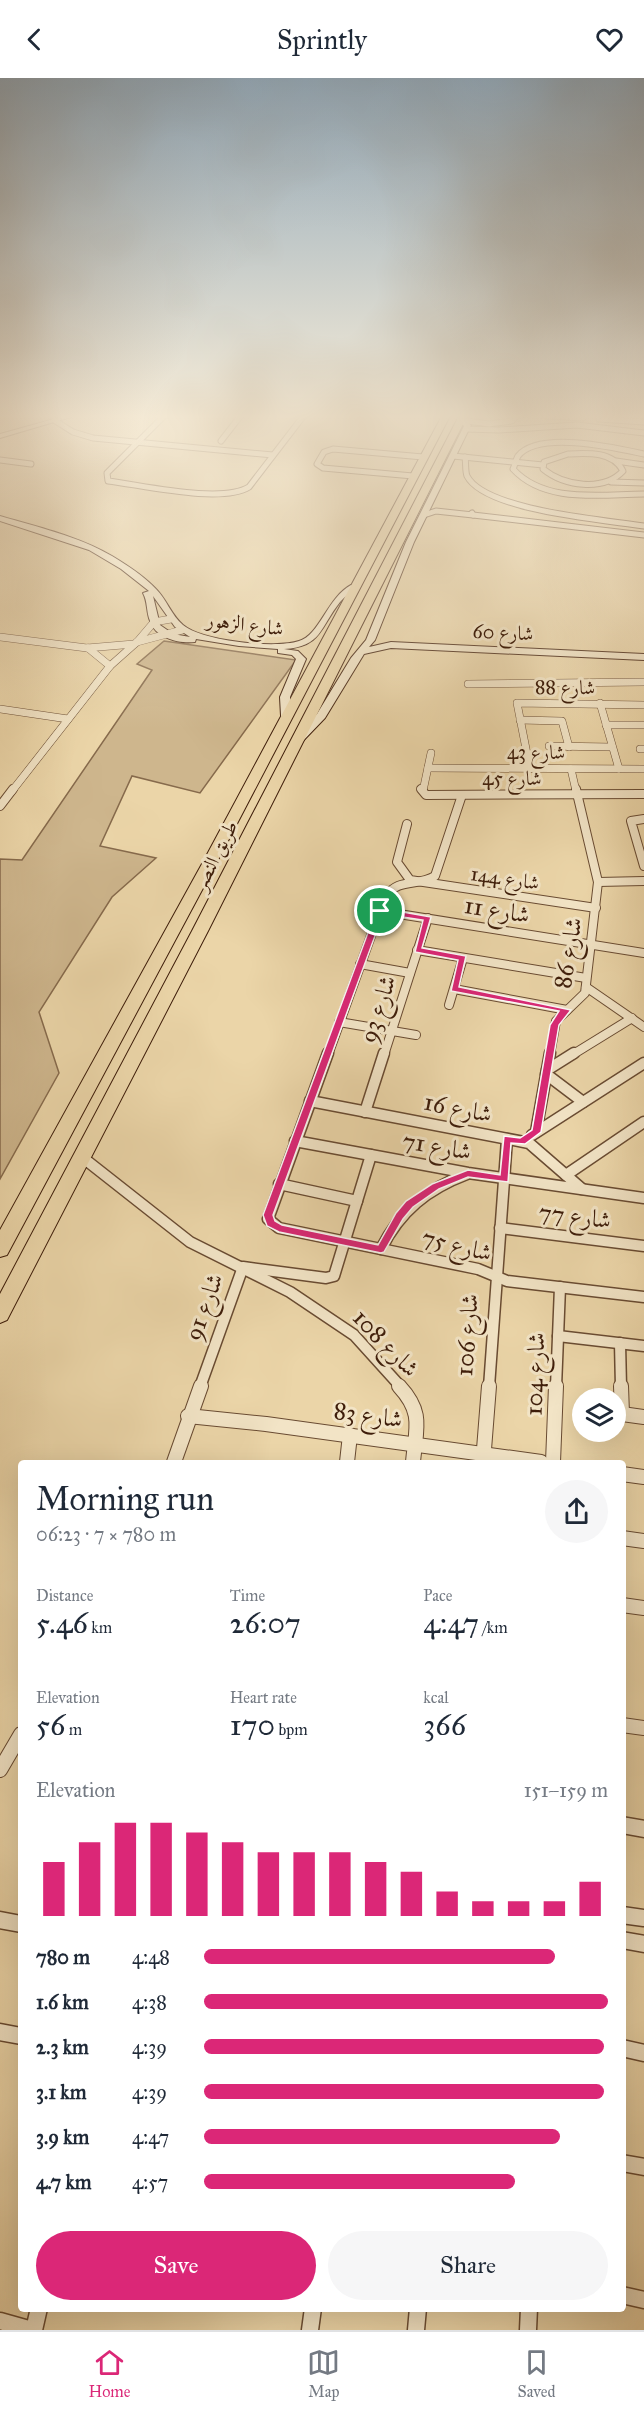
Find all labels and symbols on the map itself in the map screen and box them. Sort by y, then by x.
street label: شارع الزهور [202,607,285,647]
street label: شارع 60 [472,618,534,652]
street label: شارع 88 [535,674,595,706]
street label: شارع 43 [507,740,565,770]
street label: شارع 45 [482,766,542,796]
street label: طريق النصر [186,816,244,896]
street label: شارع 144 [468,861,541,901]
pin [354,885,405,936]
street label: شارع 11 [461,890,532,935]
street label: شارع 86 [547,915,594,992]
street label: شارع 93 [353,971,408,1048]
street label: شارع 16 [421,1087,495,1134]
street label: شارع 71 [399,1125,474,1172]
street label: شارع 77 [537,1197,613,1240]
street label: شارع 75 [418,1222,495,1273]
street label: شارع 91 [178,1269,235,1346]
street label: شارع 106 [449,1293,490,1378]
street label: شارع 108 [343,1303,426,1387]
street label: شارع 104 [519,1332,556,1416]
street label: شارع 83 [331,1395,404,1440]

